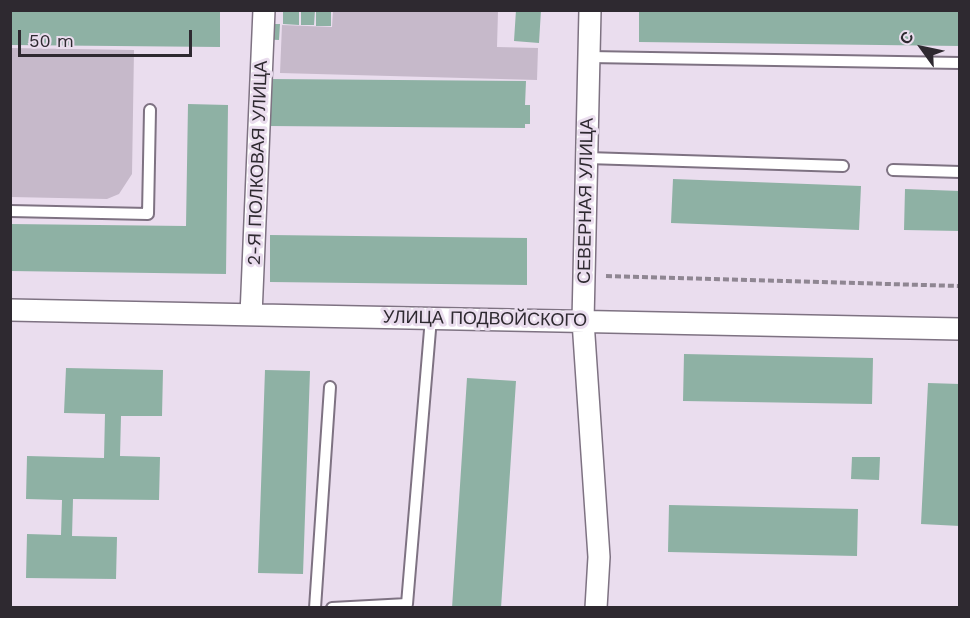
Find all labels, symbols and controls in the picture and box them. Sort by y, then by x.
scale bar [21,18,195,56]
north arrow [892,18,952,78]
text: С [895,28,918,48]
text: 50 m [29,30,74,51]
street label: 2-Я ПОЛКОВАЯ УЛИЦА [244,60,272,266]
street label: СЕВЕРНАЯ УЛИЦА [574,118,598,284]
street label: УЛИЦА ПОДВОЙСКОГО [383,306,587,332]

